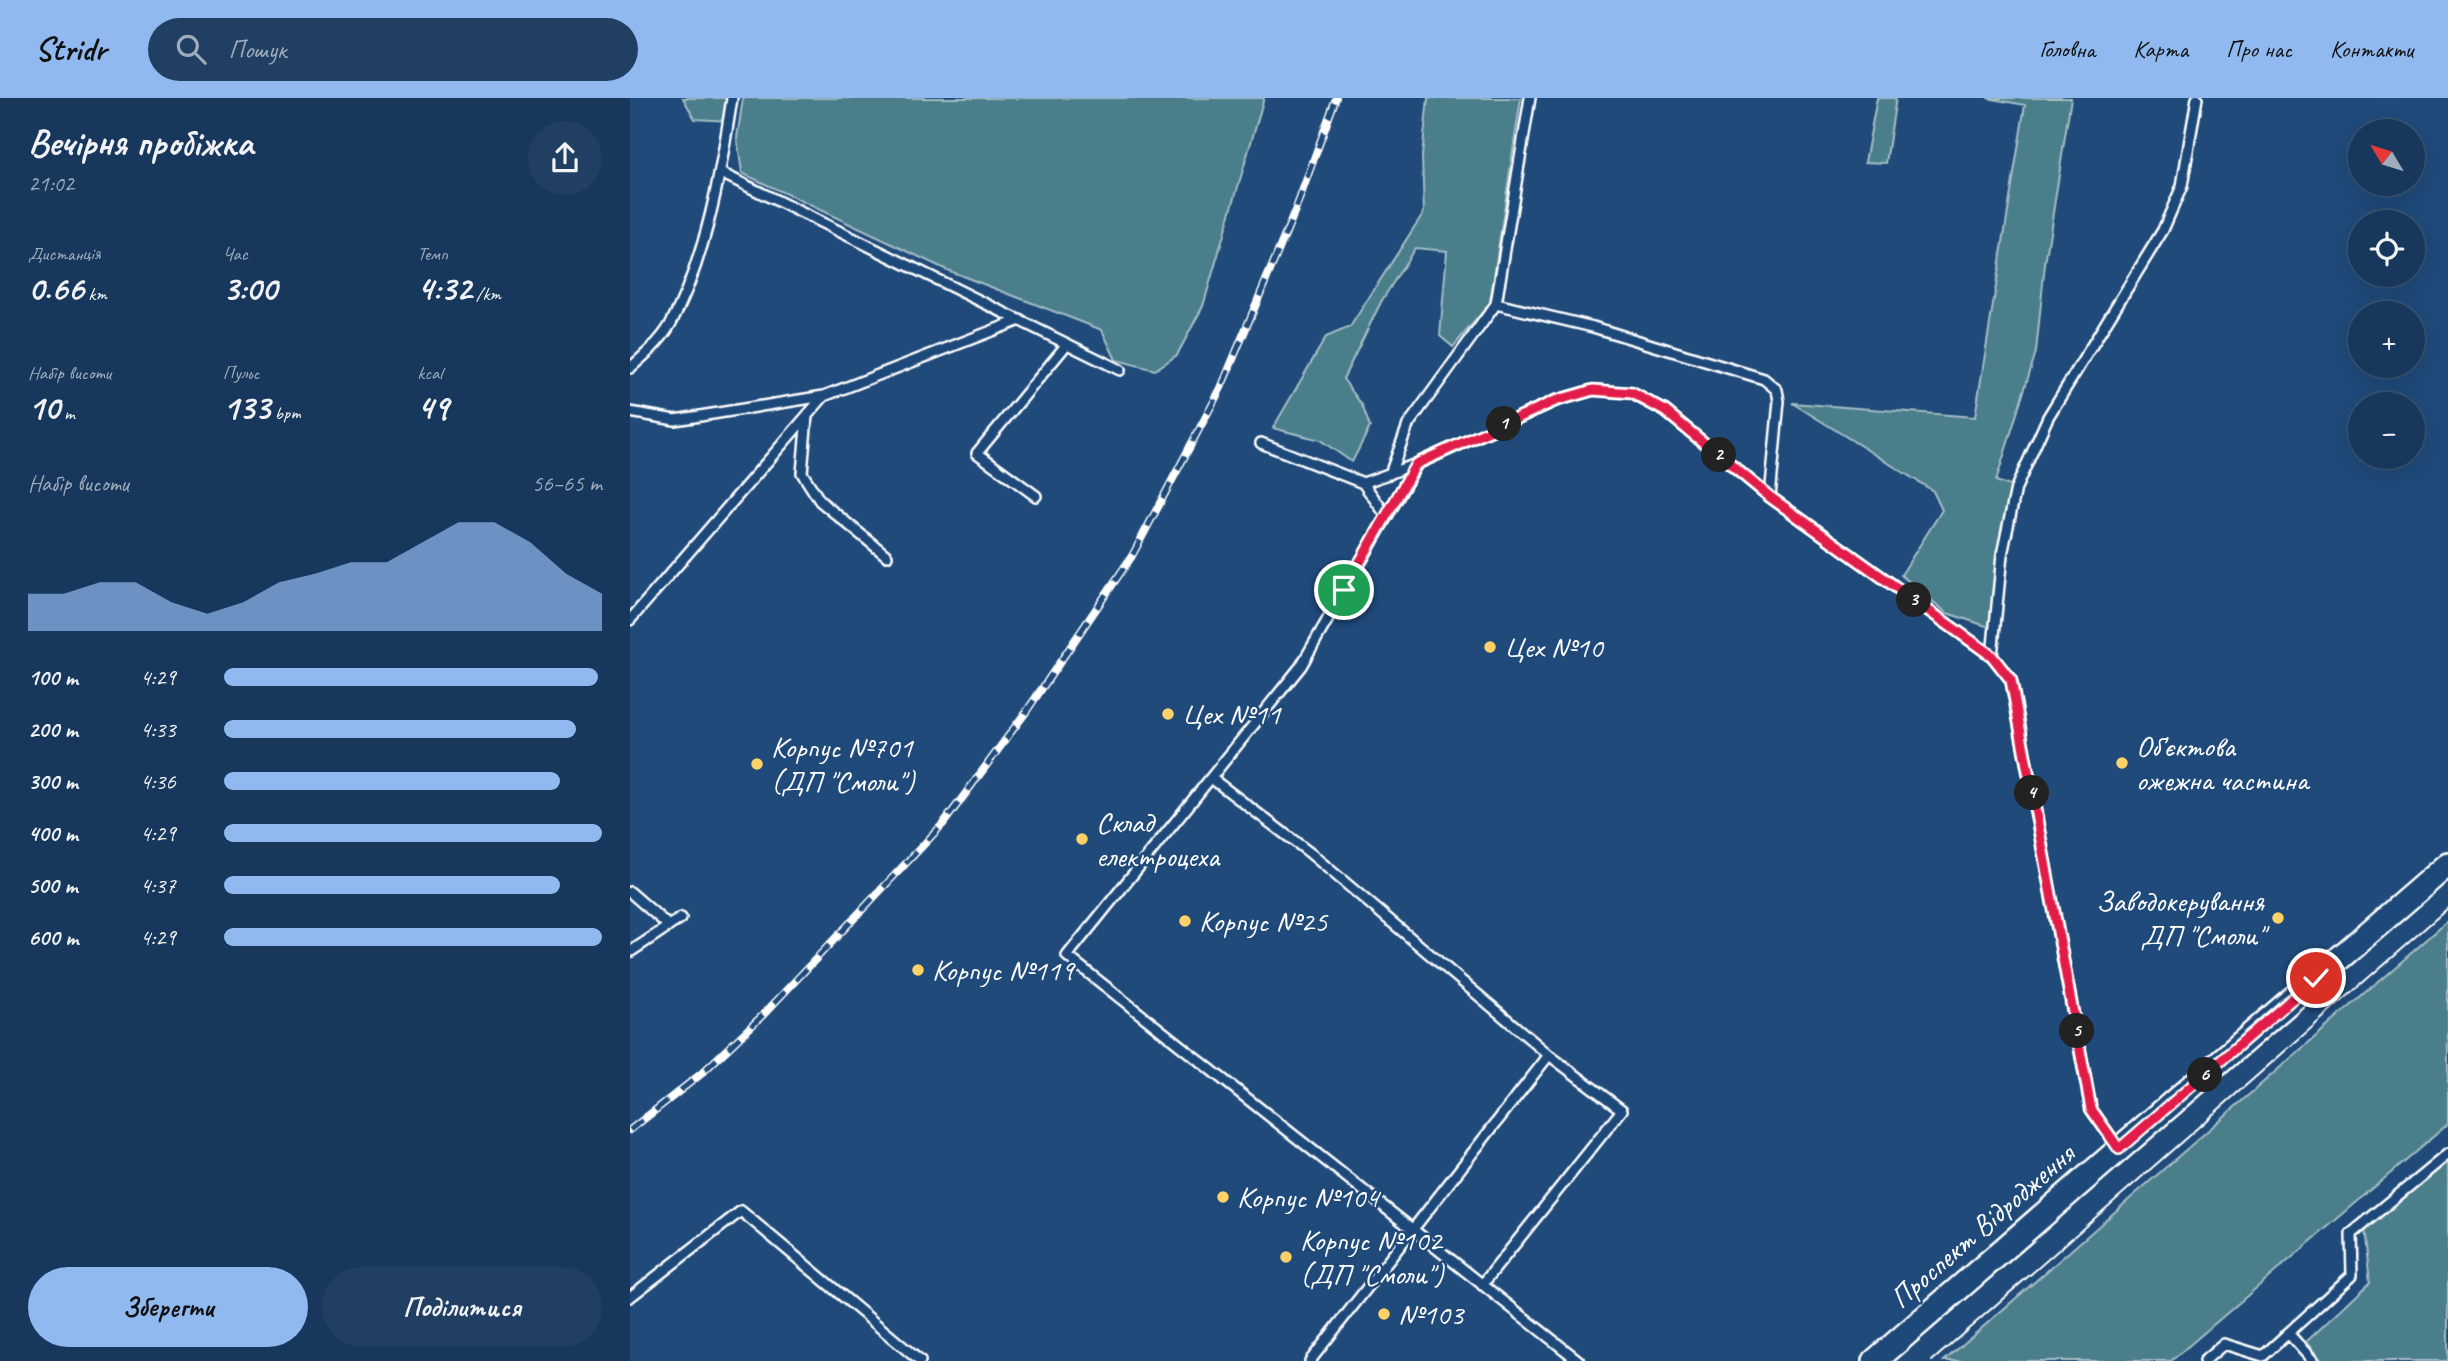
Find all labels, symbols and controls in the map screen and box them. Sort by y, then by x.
search box [148,18,638,81]
text: Stridr [35,28,106,70]
icon: search [172,30,210,68]
text: Пошук [228,33,286,66]
text: Головна [2039,34,2095,64]
text: Карта [2133,34,2188,64]
text: Про нас [2226,34,2292,64]
text: Контакти [2330,34,2413,64]
text: Вечірня пробіжка [28,119,253,166]
north arrow [2348,119,2426,196]
map controls [2348,119,2425,469]
button: share [528,121,602,195]
text: 21:02 [28,169,74,198]
button: locate [2348,210,2425,287]
text: Дистанція [28,242,101,266]
text: Час [223,242,248,266]
text: Темп [417,242,448,266]
text: 0.66 [28,266,84,311]
text: 3:00 [223,266,277,311]
text: 4:32 [417,266,472,311]
text: km [84,282,107,306]
text: /km [472,282,501,306]
button: + [2348,301,2425,378]
text: Набір висоти [28,361,111,385]
text: Пульс [223,361,259,385]
text: kcal [417,361,442,385]
text: 10 [28,385,60,430]
text: 133 [223,385,270,430]
text: 49 [417,385,448,430]
button: − [2348,392,2425,469]
text: m [60,401,75,425]
text: bpm [270,401,301,425]
pin: 1 [1486,406,1522,442]
text: 1 [1499,411,1508,435]
pin: 2 [1702,438,1736,472]
text: 2 [1714,442,1723,466]
text: Набір висоти [28,469,128,498]
text: 56–65 m [532,469,602,498]
pin [1314,560,1374,620]
icon: arrive [1325,571,1363,609]
pin: 3 [1896,582,1932,618]
text: 3 [1909,587,1918,611]
place label: Цех №10 [1504,628,1605,666]
marker: Цех №10 [1482,639,1498,655]
text: 100 m [28,663,78,692]
text: 4:29 [140,663,176,692]
place label: Цех №11 [1182,695,1282,733]
marker: Цех №11 [1160,706,1176,722]
text: 200 m [28,715,78,744]
text: 4:33 [140,715,176,744]
place label: Об'єктова ожежна частина [2136,727,2311,799]
place label: Корпус №701 (ДП "Смоли") [771,728,916,800]
marker: Об'єктова ожежна частина [2114,755,2130,771]
marker: Корпус №701 (ДП "Смоли") [749,756,765,772]
text: 300 m [28,767,78,796]
text: 4:36 [140,767,176,796]
pin: 4 [2014,776,2050,810]
text: 4 [2027,780,2036,804]
place label: Склад електроцеха [1096,803,1221,875]
text: 400 m [28,819,78,848]
text: 4:29 [140,819,176,848]
marker: Склад електроцеха [1074,831,1090,847]
text: 500 m [28,871,77,900]
text: 4:37 [140,871,176,900]
place label: Заводокерування ДП "Смоли" [2096,882,2270,954]
place label: Корпус №25 [1199,902,1329,940]
marker: Заводокерування ДП "Смоли" [2270,910,2286,926]
marker: Корпус №25 [1177,913,1193,929]
text: 600 m [28,923,78,952]
text: 4:29 [140,923,176,952]
pin [2286,948,2346,1008]
place label: Корпус №119 [932,951,1076,989]
icon: check [2297,959,2335,997]
marker: Корпус №119 [910,962,926,978]
pin: 5 [2060,1014,2094,1048]
text: 5 [2072,1018,2081,1042]
pin: 6 [2188,1058,2222,1093]
text: 6 [2200,1062,2209,1086]
street label: Проспект Відродження [1882,1134,2084,1317]
place label: Корпус №104 [1237,1178,1381,1216]
marker: Корпус №104 [1215,1189,1231,1205]
place label: Корпус №102 (ДП "Смоли") [1300,1221,1445,1293]
marker: Корпус №102 (ДП "Смоли") [1278,1249,1294,1265]
button: Зберегти [28,1267,308,1347]
button: Поділитися [322,1267,602,1347]
place label: №103 [1398,1295,1466,1333]
marker: №103 [1376,1306,1392,1322]

